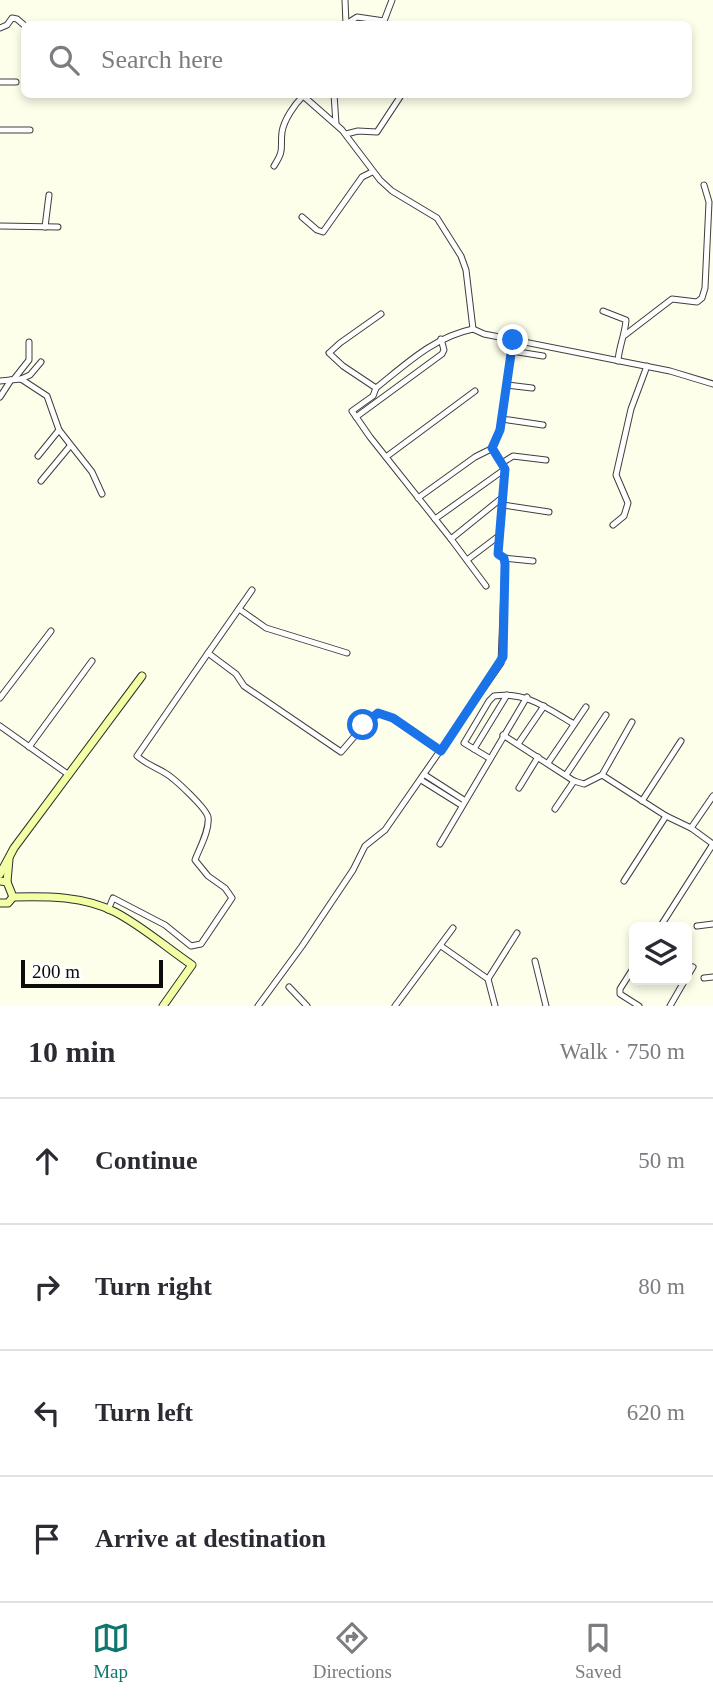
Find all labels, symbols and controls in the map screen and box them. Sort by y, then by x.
search box [21,21,692,98]
icon: search [45,41,83,79]
text: Search here [101,45,223,74]
route end [497,324,528,355]
route start [347,709,378,740]
map controls [629,922,692,985]
button: layers [629,922,692,985]
scale bar [21,957,163,989]
text: 200 m [32,961,80,982]
text: 10 min [28,1035,116,1068]
text: Walk · 750 m [560,1039,685,1064]
icon: ahead [28,1142,66,1180]
text: Continue [95,1146,198,1175]
text: 50 m [638,1148,685,1173]
icon: right [28,1268,66,1306]
text: Turn right [95,1272,212,1301]
text: 80 m [638,1274,685,1299]
icon: left [28,1394,66,1432]
text: Turn left [95,1398,193,1427]
text: 620 m [627,1400,685,1425]
icon: arrive [28,1520,66,1558]
text: Arrive at destination [95,1524,326,1553]
tab: Map [92,1619,130,1683]
tab: Directions [313,1619,392,1683]
tab: Saved [575,1619,621,1683]

